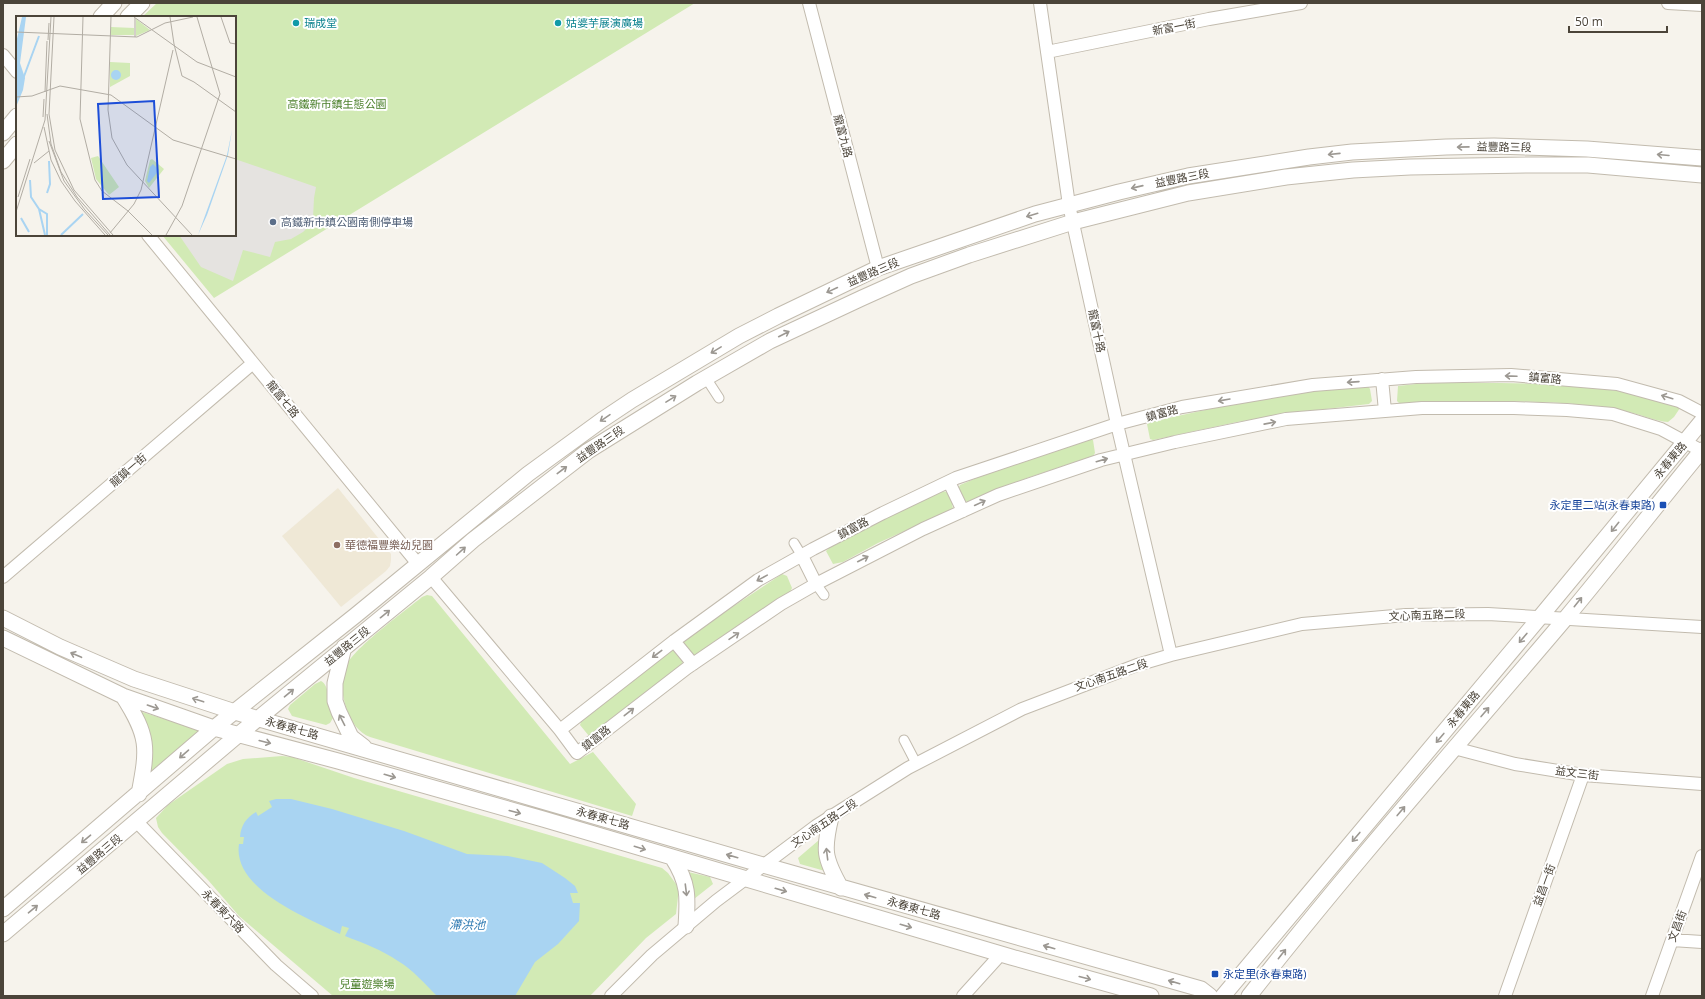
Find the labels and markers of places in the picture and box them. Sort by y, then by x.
place label: 瑞成堂 [304,15,337,30]
place label: 姑婆芋展演廣場 [566,15,643,30]
marker: 瑞成堂 [291,18,301,28]
marker: 姑婆芋展演廣場 [553,18,563,28]
place label: 高鐵新市鎮公園南側停車場 [281,214,413,229]
marker: 高鐵新市鎮公園南側停車場 [268,217,278,227]
place label: 永定里二站(永春東路) [1550,497,1655,512]
marker: 永定里二站(永春東路) [1658,500,1668,510]
place label: 華德福豐樂幼兒園 [345,537,433,552]
marker: 華德福豐樂幼兒園 [332,540,342,550]
place label: 永定里(永春東路) [1223,966,1307,981]
marker: 永定里(永春東路) [1210,969,1220,979]

